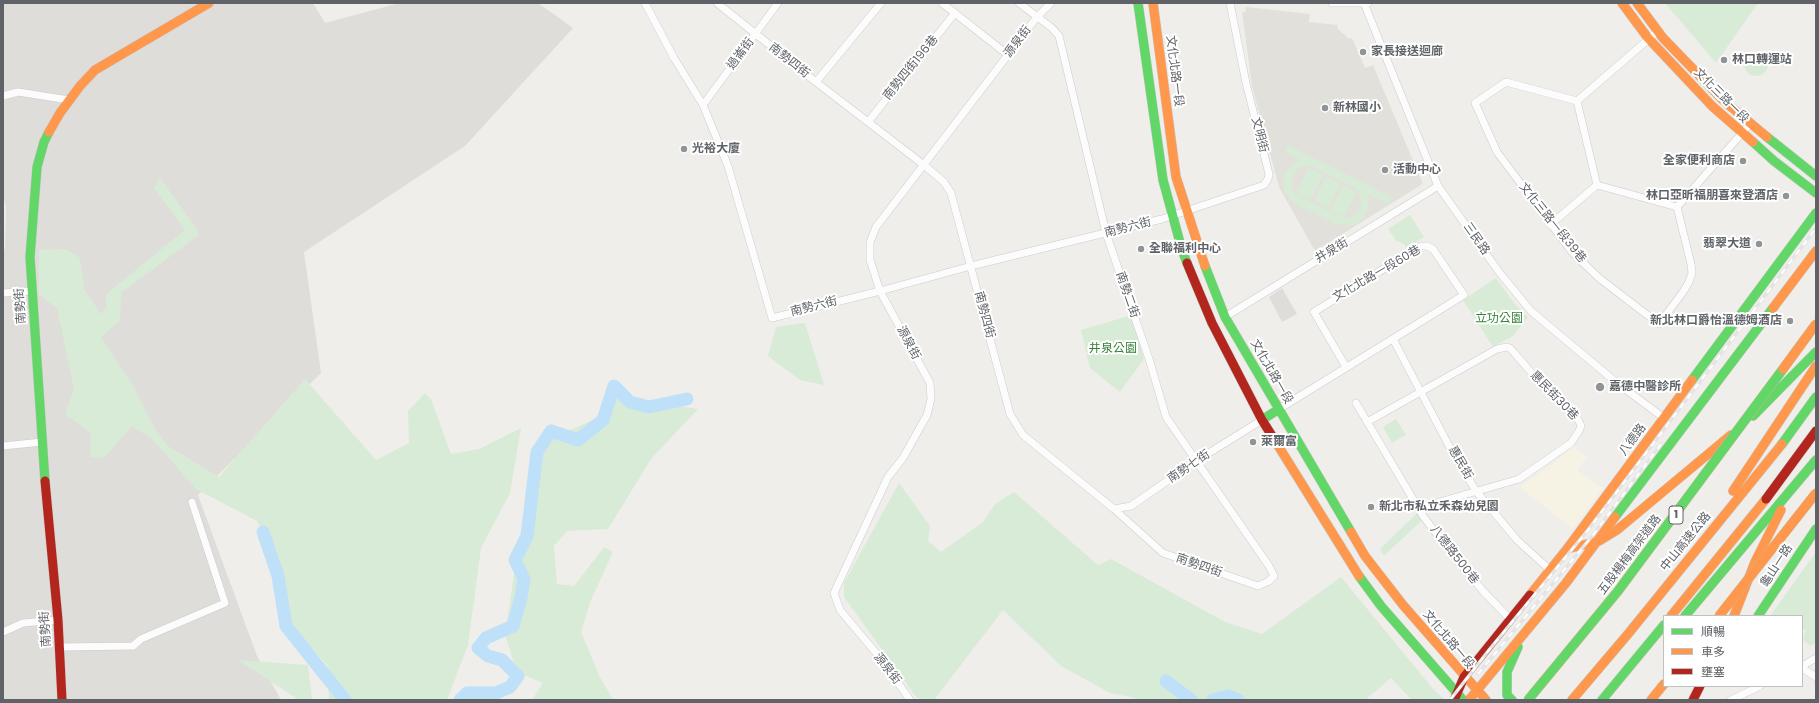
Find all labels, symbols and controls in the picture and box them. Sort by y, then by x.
street label: 源泉街 [1001,23,1035,61]
street label: 南勢四街196巷 [881,33,941,103]
street label: 文化北路一段 [1162,34,1186,108]
street label: 過崙街 [724,35,758,73]
street label: 南勢四街 [766,41,812,81]
place label: 家長接送迴廊 [1371,45,1443,59]
marker: 家長接送迴廊 [1358,47,1368,57]
place label: 林口轉運站 [1732,53,1792,67]
marker: 林口轉運站 [1719,55,1729,65]
street label: 文化三路一段 [1690,65,1752,127]
place label: 新林國小 [1333,101,1381,115]
marker: 新林國小 [1320,103,1330,113]
street label: 文明街 [1248,116,1270,154]
place label: 光裕大廈 [692,142,740,156]
marker: 光裕大廈 [679,144,689,154]
place label: 全家便利商店 [1663,154,1735,168]
marker: 全家便利商店 [1738,156,1748,166]
place label: 活動中心 [1393,163,1441,177]
marker: 活動中心 [1380,165,1390,175]
street label: 文化三路一段39巷 [1515,180,1589,266]
place label: 林口亞昕福朋喜來登酒店 [1646,189,1778,203]
marker: 林口亞昕福朋喜來登酒店 [1781,191,1791,201]
street label: 南勢六街 [1103,215,1153,241]
street label: 三民路 [1460,220,1492,258]
street label: 井泉街 [1313,236,1351,266]
place label: 翡翠大道 [1703,237,1751,251]
marker: 翡翠大道 [1754,239,1764,249]
place label: 全聯福利中心 [1149,242,1221,256]
street label: 文化北路一段60巷 [1330,243,1424,305]
marker: 全聯福利中心 [1136,244,1146,254]
street label: 南勢二街 [1112,270,1142,320]
street label: 南勢街 [13,288,29,324]
street label: 南勢四街 [971,290,997,340]
street label: 南勢六街 [789,294,839,320]
park label: 立功公園 [1475,312,1523,326]
place label: 新北林口爵怡溫德姆酒店 [1650,314,1782,328]
marker: 新北林口爵怡溫德姆酒店 [1785,316,1795,326]
street label: 源泉街 [893,324,923,362]
street label: 文化北路一段 [1247,337,1295,407]
park label: 井泉公園 [1089,342,1137,356]
street label: 惠民街30巷 [1527,368,1581,424]
place label: 嘉德中醫診所 [1609,380,1681,394]
marker: 嘉德中醫診所 [1594,381,1606,393]
street label: 八德路 [1616,421,1650,459]
place label: 萊爾富 [1261,435,1297,449]
marker: 萊爾富 [1248,437,1258,447]
street label: 惠民街 [1445,444,1475,482]
street label: 南勢七街 [1165,448,1213,486]
place label: 新北市私立禾森幼兒園 [1379,500,1499,514]
marker: 新北市私立禾森幼兒園 [1366,502,1376,512]
road number: 1 [1669,506,1683,524]
street label: 中山高速公路 [1658,509,1714,575]
street label: 五股楊梅高架道路 [1595,512,1665,598]
street label: 八德路500巷 [1427,523,1481,587]
street label: 龜山一路 [1758,542,1796,590]
street label: 南勢四街 [1174,551,1224,581]
street label: 文化北路一段 [1419,608,1477,672]
street label: 南勢街 [38,611,54,647]
legend [1663,615,1803,687]
text: 順暢 [1701,623,1725,640]
text: 車多 [1701,643,1725,660]
street label: 源泉街 [870,650,904,688]
text: 壅塞 [1701,663,1725,680]

